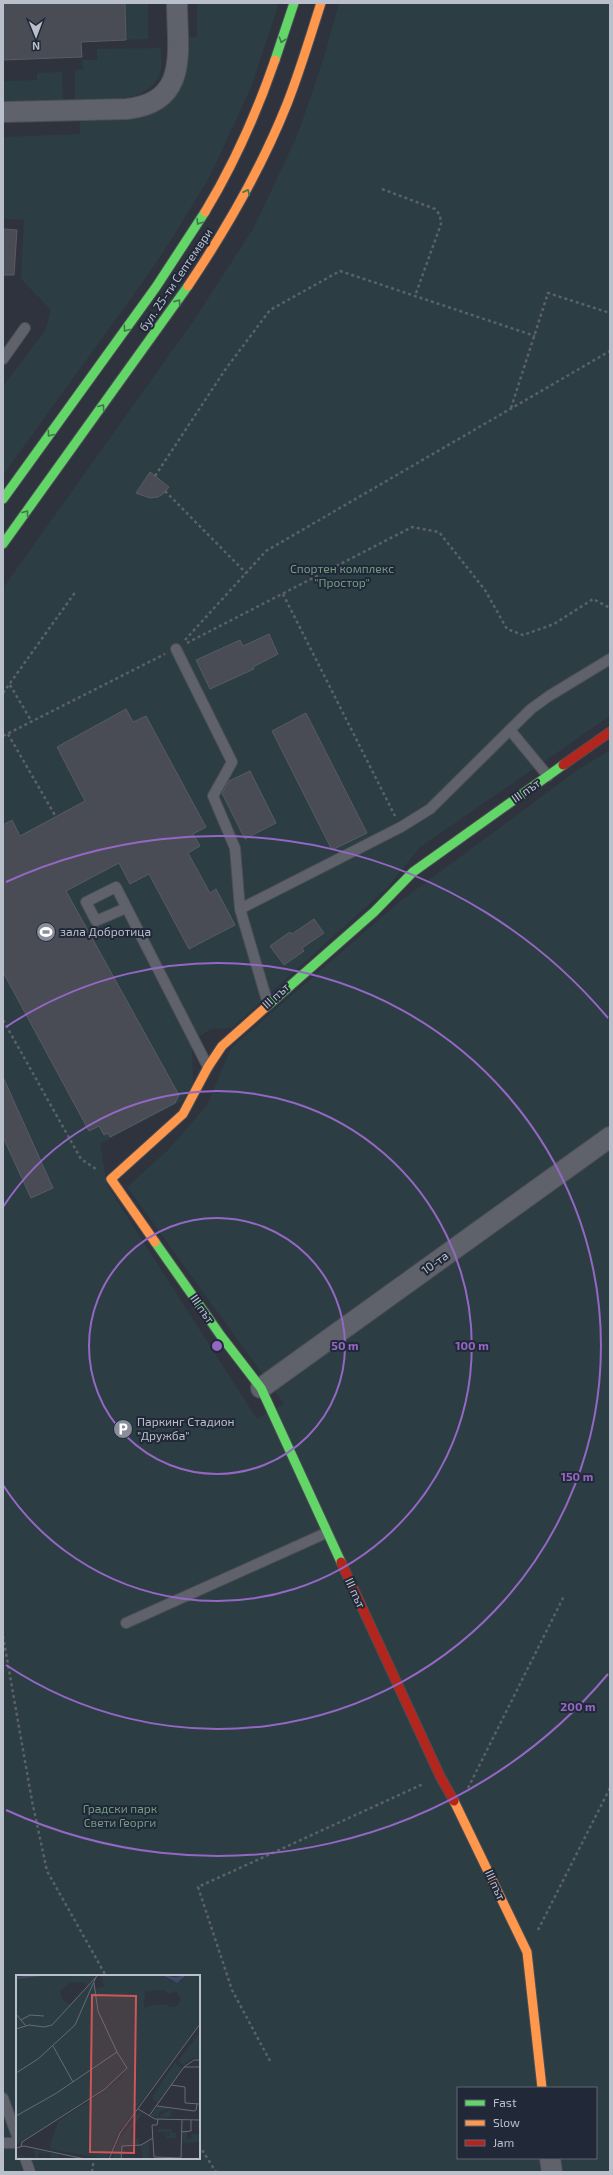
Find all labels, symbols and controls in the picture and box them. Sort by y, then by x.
north arrow [16,16,56,56]
one-way arrow [278,36,287,43]
text: N [32,40,40,53]
one-way arrow [242,188,250,196]
one-way arrow [197,218,204,225]
street label: бул. 25-ти Септември [136,225,216,334]
one-way arrow [173,299,181,306]
one-way arrow [124,324,131,331]
one-way arrow [97,405,104,412]
one-way arrow [48,430,55,437]
one-way arrow [21,510,28,517]
park label: Спортен комплекс "Простор" [290,561,394,589]
street label: ІІІ път [508,775,543,805]
sports icon: зала Добротица [35,921,57,943]
place label: зала Добротица [60,924,151,938]
street label: ІІІ път [259,979,292,1011]
street label: 10-та [418,1248,450,1277]
street label: ІІІ път [188,1291,218,1326]
text: 50 m [331,1338,359,1352]
text: 100 m [455,1338,489,1352]
centre of rings [210,1339,224,1353]
place label: Паркинг Стадион "Дружба" [137,1414,235,1443]
parking icon: Паркинг Стадион "Дружба" [112,1418,134,1440]
text: 150 m [561,1469,593,1483]
street label: ІІІ път [343,1575,369,1610]
text: 200 m [560,1699,596,1713]
park label: Градски парк Свети Георги [83,1801,158,1829]
street label: ІІІ път [483,1867,509,1902]
inset map [16,1975,200,2159]
legend [457,2087,597,2159]
text: Fast [493,2095,517,2109]
text: Slow [493,2115,520,2129]
text: Jam [493,2135,514,2149]

